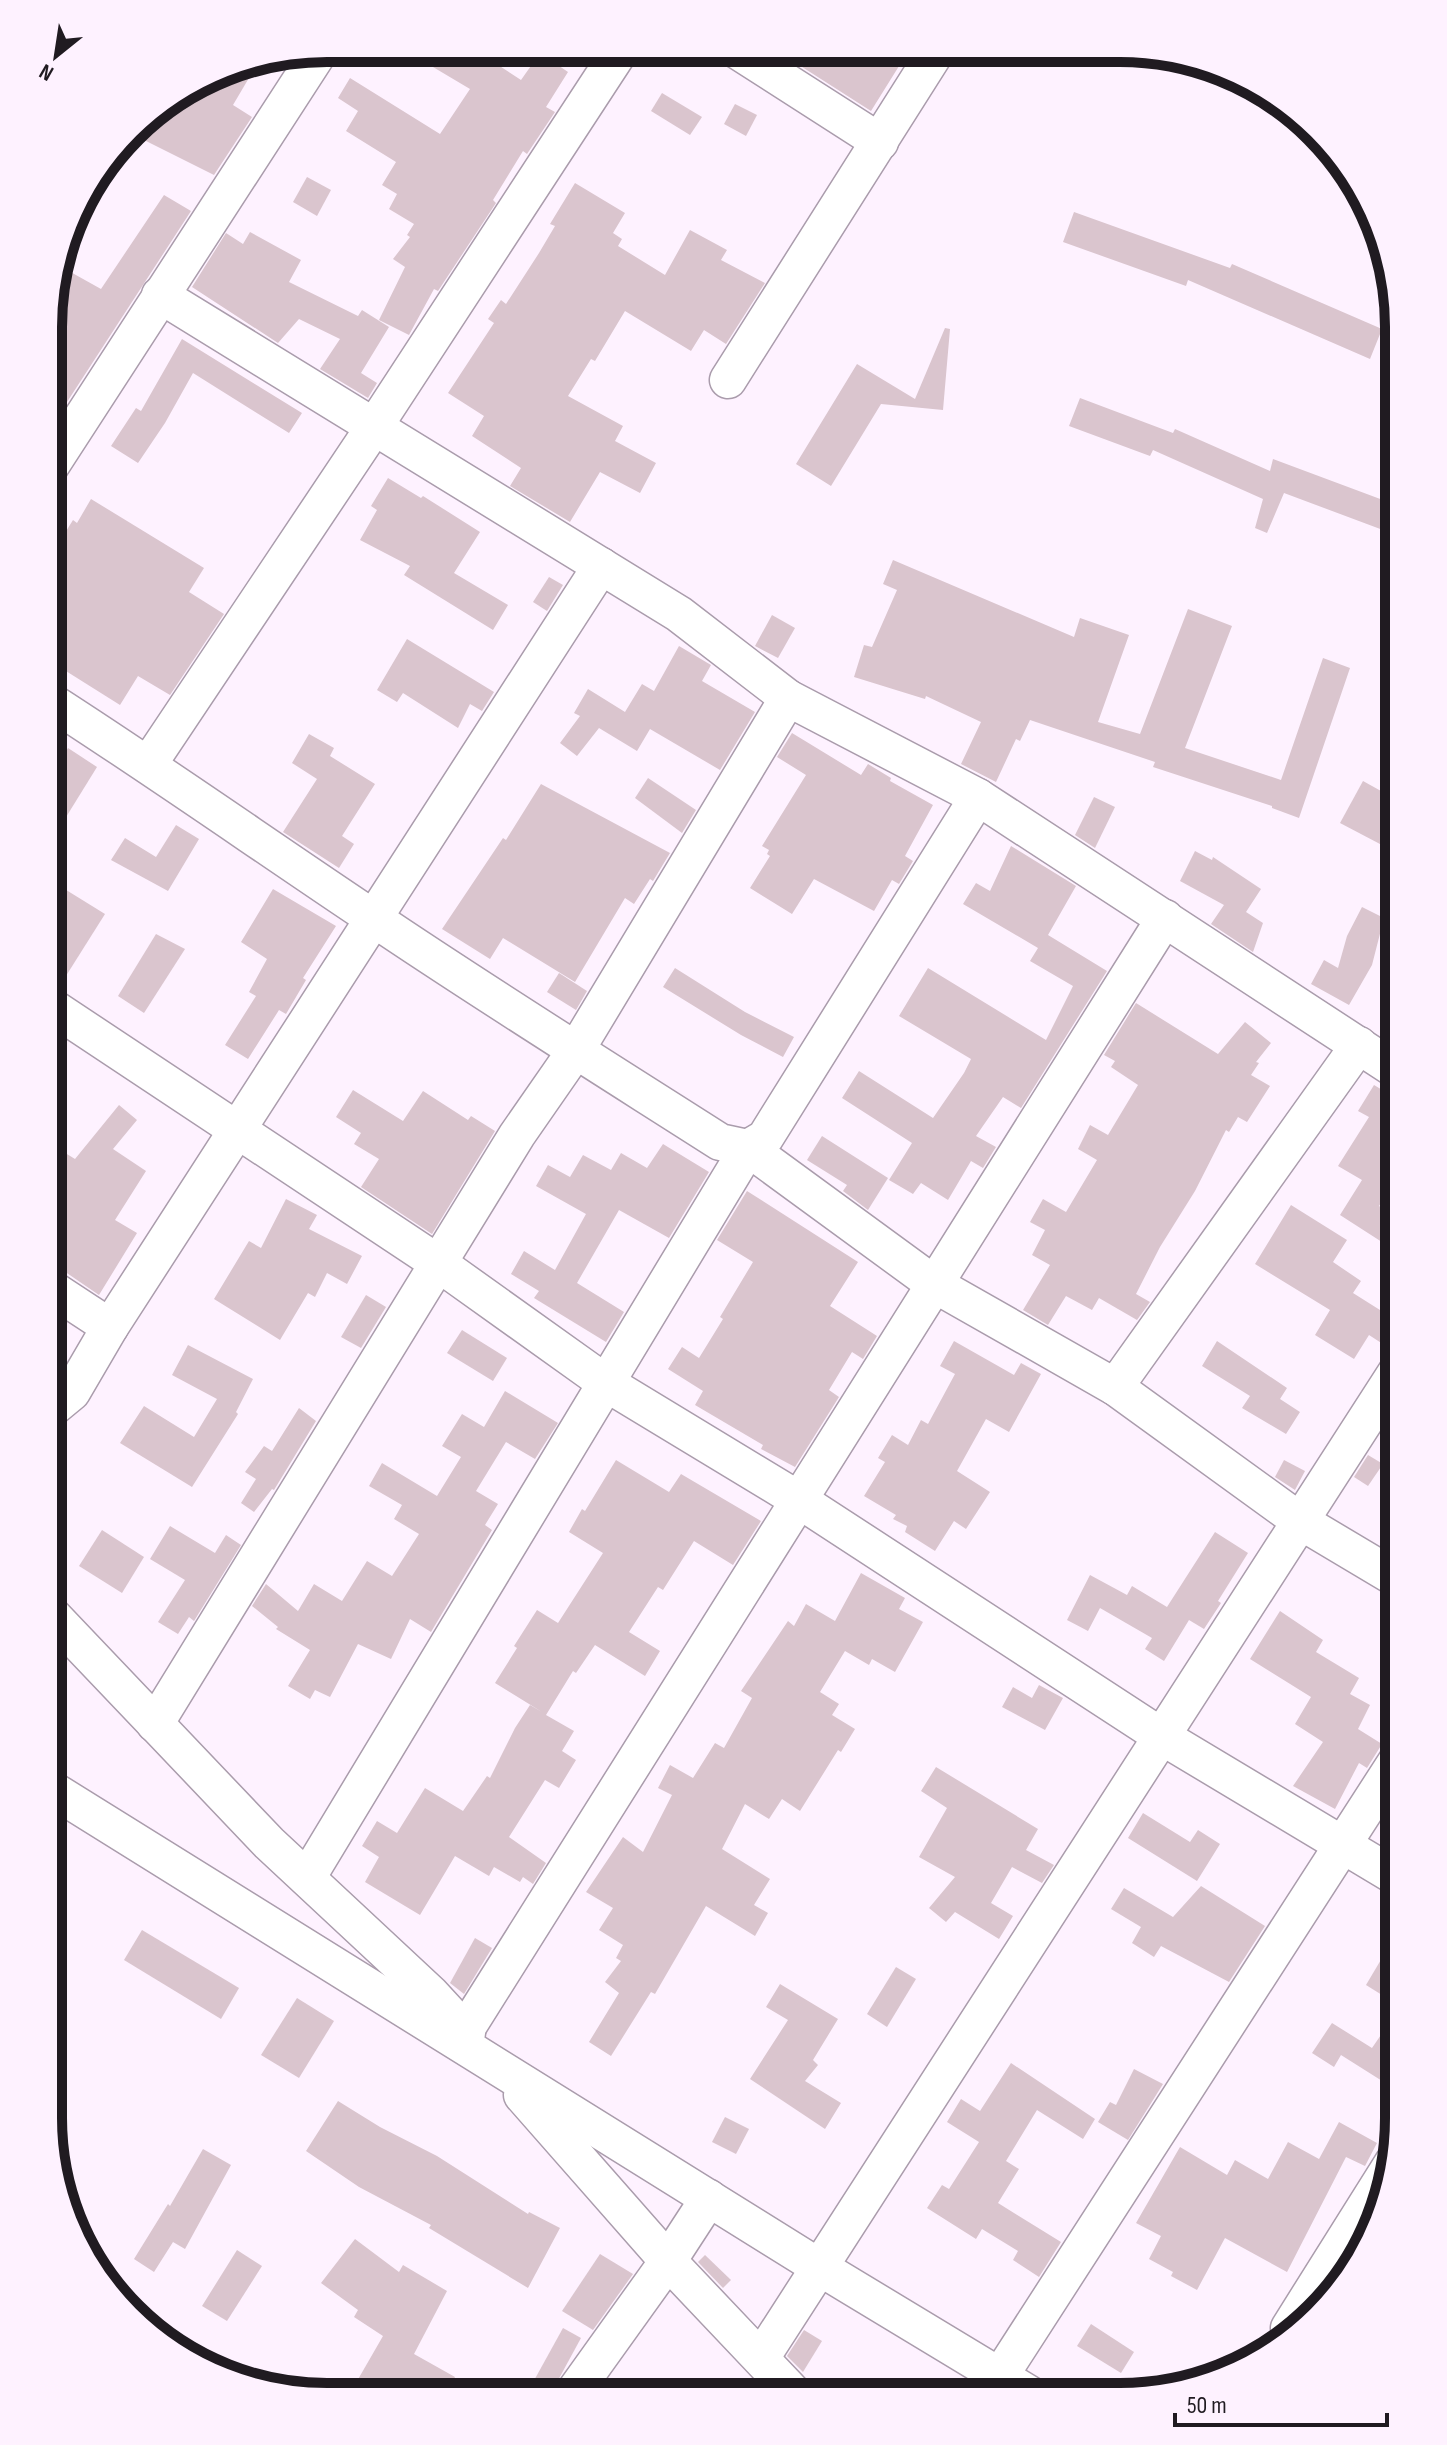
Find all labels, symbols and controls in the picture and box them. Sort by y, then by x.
north arrow [16,16,96,96]
text: N [35,57,59,87]
scale bar [1175,2377,1387,2427]
text: 50 m [1187,2391,1227,2420]

